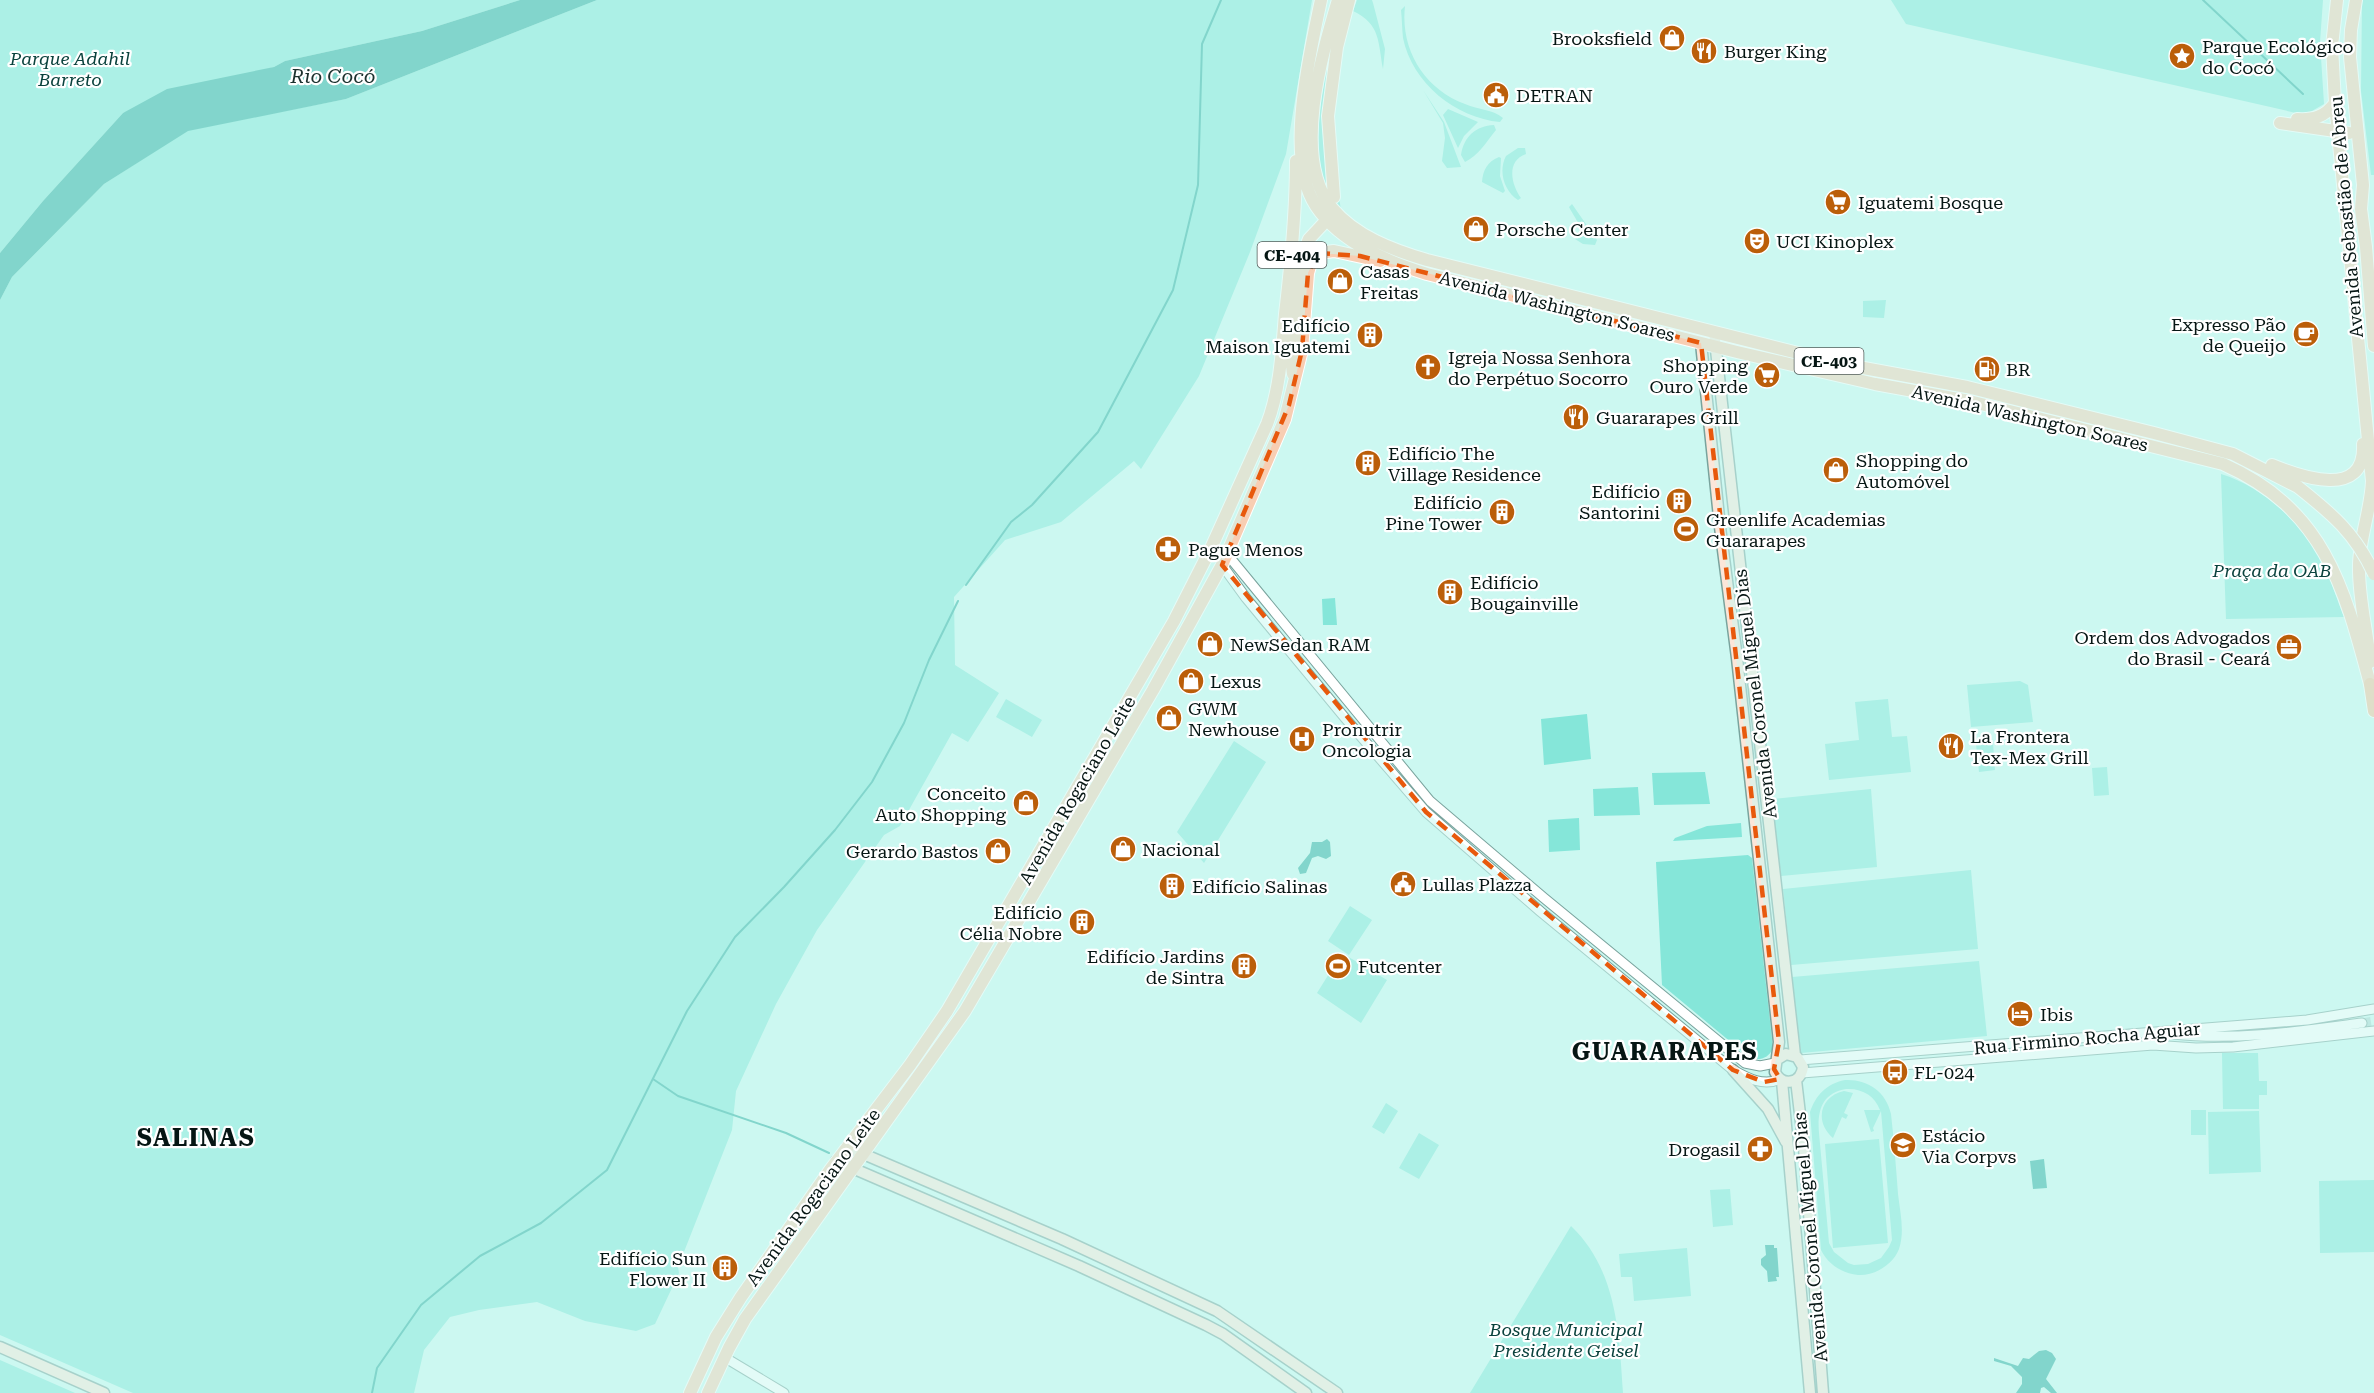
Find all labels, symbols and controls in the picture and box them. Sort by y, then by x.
shop icon: Brooksfield [1657,23,1687,53]
place label: Brooksfield [1552,28,1652,49]
restaurant icon: Burger King [1689,36,1719,66]
place label: Parque Ecológico do Cocó [2202,36,2354,78]
place label: Burger King [1724,41,1827,62]
place icon: Parque Ecológico do Cocó [2167,41,2197,71]
park label: Parque Adahil Barreto [9,48,130,90]
water label: Rio Cocó [290,64,375,88]
public building icon: DETRAN [1481,80,1511,110]
place label: DETRAN [1516,85,1593,106]
street label: Avenida Sebastião de Abreu [2325,95,2367,339]
supermarket icon: Iguatemi Bosque [1823,187,1853,217]
place label: Iguatemi Bosque [1858,192,2003,213]
shop icon: Porsche Center [1461,214,1491,244]
place label: Porsche Center [1496,219,1629,240]
theatre icon: UCI Kinoplex [1742,226,1772,256]
place label: UCI Kinoplex [1776,231,1894,252]
road number: CE-404 [1258,242,1326,268]
place label: Casas Freitas [1360,261,1418,303]
shop icon: Casas Freitas [1325,266,1355,296]
street label: Avenida Washington Soares [1437,267,1677,345]
place label: Expresso Pão de Queijo [2171,314,2286,356]
place label: Edifício Maison Iguatemi [1205,315,1350,357]
cafe icon: Expresso Pão de Queijo [2291,319,2321,349]
building icon: Edifício Maison Iguatemi [1355,320,1385,350]
place label: Igreja Nossa Senhora do Perpétuo Socorro [1448,347,1631,389]
road number: CE-403 [1794,348,1864,374]
church icon: Igreja Nossa Senhora do Perpétuo Socorro [1413,352,1443,382]
fuel station icon: BR [1972,354,2002,384]
place label: Shopping Ouro Verde [1650,355,1749,397]
place label: BR [2006,359,2031,380]
supermarket icon: Shopping Ouro Verde [1752,360,1782,390]
street label: Avenida Washington Soares [1910,381,2150,455]
restaurant icon: Guararapes Grill [1561,402,1591,432]
place label: Guararapes Grill [1596,407,1739,428]
place label: Edifício The Village Residence [1388,443,1541,485]
building icon: Edifício The Village Residence [1353,448,1383,478]
place label: Shopping do Automóvel [1856,450,1968,492]
shop icon: Shopping do Automóvel [1821,455,1851,485]
place label: Edifício Santorini [1579,481,1660,523]
building icon: Edifício Santorini [1664,486,1694,516]
place label: Edifício Pine Tower [1385,492,1482,534]
building icon: Edifício Pine Tower [1487,497,1517,527]
place label: Greenlife Academias Guararapes [1706,509,1885,551]
sports icon: Greenlife Academias Guararapes [1671,514,1701,544]
pharmacy icon: Pague Menos [1153,534,1183,564]
place label: Pague Menos [1188,539,1303,560]
park label: Praça da OAB [2212,560,2331,581]
street label: Avenida Coronel Miguel Dias [1729,568,1781,820]
place label: Edifício Bougainville [1470,572,1579,614]
building icon: Edifício Bougainville [1435,577,1465,607]
place label: Ordem dos Advogados do Brasil - Ceará [2075,627,2270,669]
shop icon: NewSedan RAM [1195,629,1225,659]
office icon: Ordem dos Advogados do Brasil - Ceará [2274,632,2304,662]
place label: NewSedan RAM [1230,634,1370,655]
shop icon: Lexus [1176,666,1206,696]
place label: Lexus [1210,671,1261,692]
street label: Avenida Rogaciano Leite [1014,692,1140,888]
place label: GWM Newhouse [1188,698,1279,740]
shop icon: GWM Newhouse [1154,703,1184,733]
place label: Pronutrir Oncologia [1322,719,1412,761]
hospital icon: Pronutrir Oncologia [1287,724,1317,754]
place label: La Frontera Tex-Mex Grill [1970,726,2089,768]
restaurant icon: La Frontera Tex-Mex Grill [1936,731,1966,761]
place label: Conceito Auto Shopping [875,783,1007,825]
shop icon: Conceito Auto Shopping [1011,788,1041,818]
shop icon: Nacional [1108,834,1138,864]
shop icon: Gerardo Bastos [983,836,1013,866]
place label: Nacional [1142,839,1220,860]
place label: Gerardo Bastos [846,841,978,862]
public building icon: Lullas Plazza [1388,869,1418,899]
building icon: Edifício Salinas [1157,871,1187,901]
place label: Lullas Plazza [1422,874,1532,895]
place label: Edifício Salinas [1192,876,1327,897]
place label: Edifício Célia Nobre [960,902,1062,944]
building icon: Edifício Célia Nobre [1067,907,1097,937]
place label: Edifício Jardins de Sintra [1087,946,1224,988]
building icon: Edifício Jardins de Sintra [1229,951,1259,981]
sports icon: Futcenter [1323,951,1353,981]
place label: Futcenter [1358,956,1442,977]
hotel icon: Ibis [2005,999,2035,1029]
place label: Ibis [2040,1004,2073,1025]
street label: Rua Firmino Rocha Aguiar [1973,1018,2201,1058]
district label: GUARARAPES [1572,1038,1758,1066]
bus stop icon: FL-024 [1880,1057,1910,1087]
place label: FL-024 [1914,1062,1974,1083]
street label: Avenida Rogaciano Leite [742,1104,884,1290]
street label: Avenida Coronel Miguel Dias [1789,1111,1831,1363]
district label: SALINAS [137,1124,255,1152]
place label: Estácio Via Corpvs [1922,1125,2016,1167]
school or university icon: Estácio Via Corpvs [1888,1130,1918,1160]
pharmacy icon: Drogasil [1745,1134,1775,1164]
place label: Drogasil [1668,1139,1740,1160]
place label: Edifício Sun Flower II [599,1248,706,1290]
building icon: Edifício Sun Flower II [710,1253,740,1283]
park label: Bosque Municipal Presidente Geisel [1488,1319,1643,1361]

